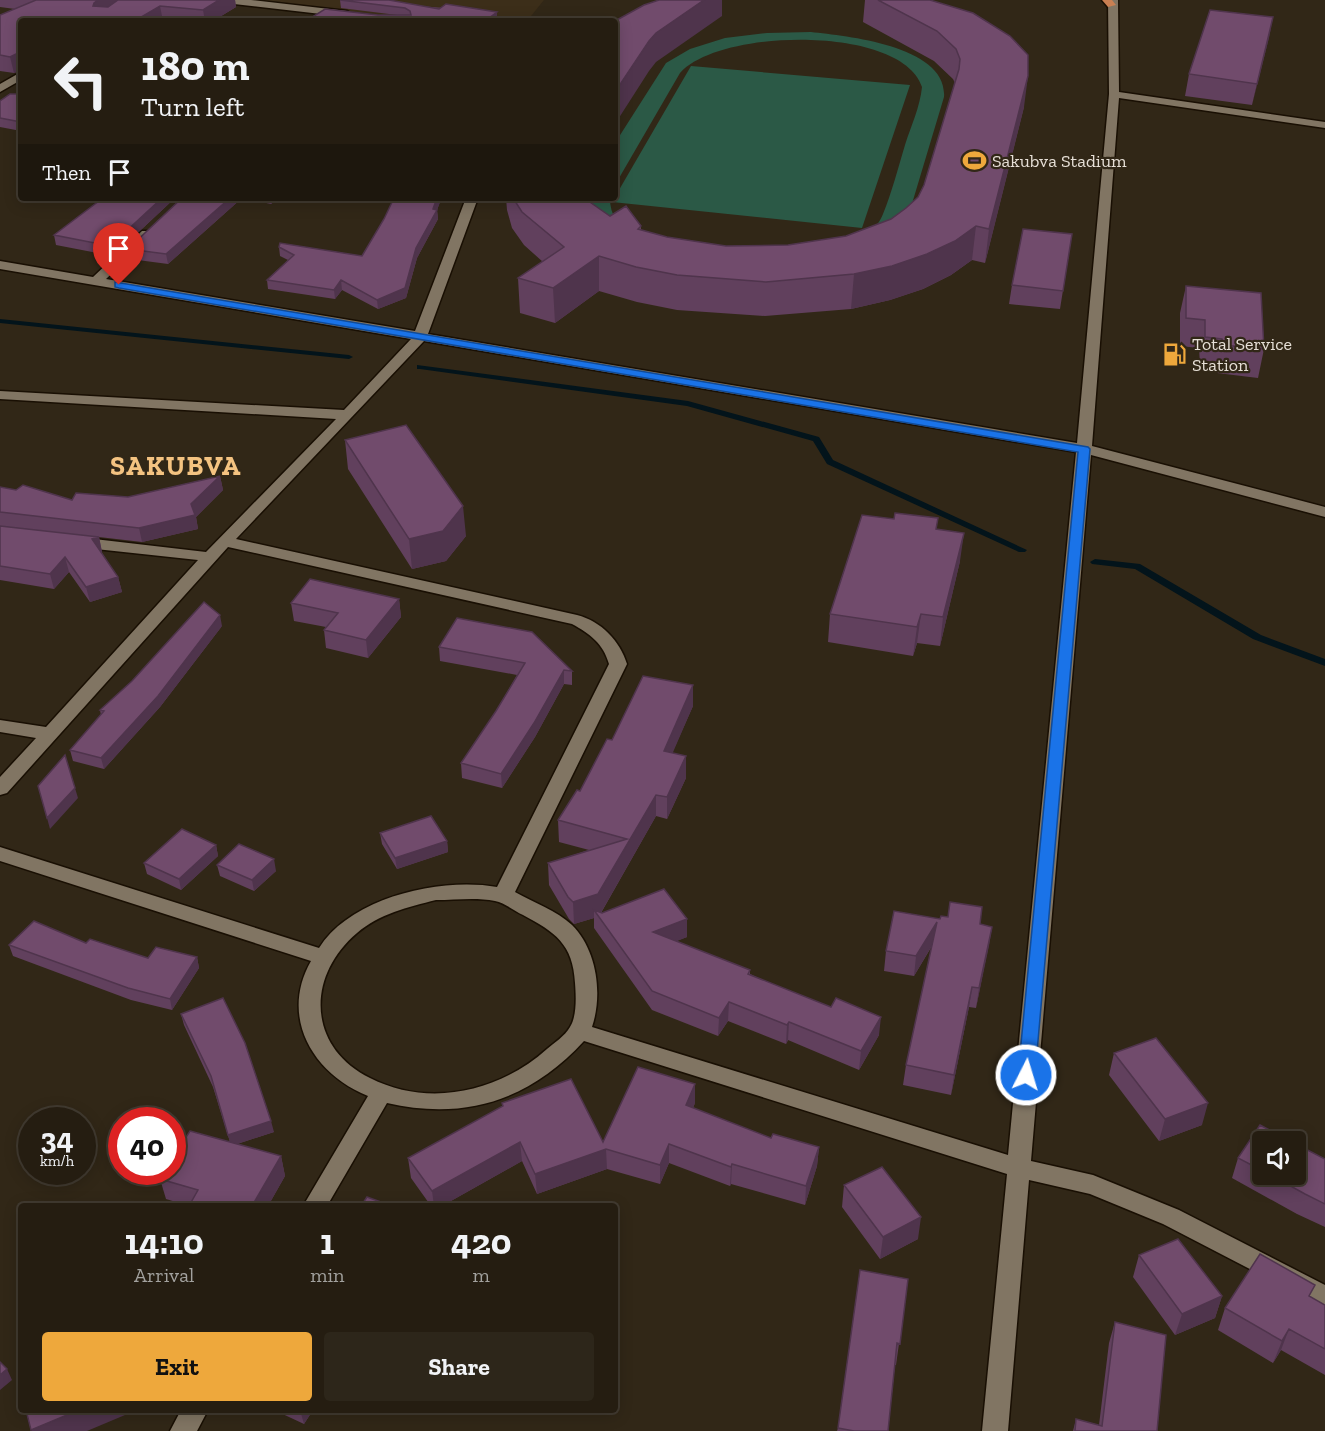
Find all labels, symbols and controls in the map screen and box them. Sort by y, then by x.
text: 180 m [141,40,249,91]
icon: left [42,42,120,120]
text: Turn left [141,91,244,123]
sports icon: Sakubva Stadium [961,148,987,174]
place label: Sakubva Stadium [992,150,1127,172]
icon: arrive [103,156,136,189]
text: Then [42,159,91,186]
pin [93,223,144,285]
icon: arrive [102,232,135,265]
place label: Total Service Station [1192,333,1292,376]
fuel station icon: Total Service Station [1161,341,1187,367]
district label: SAKUBVA [110,450,242,482]
position arrow [994,1043,1058,1107]
speed limit sign: 40 [108,1107,186,1185]
text: 34 [40,1121,74,1157]
map controls [1252,1131,1306,1185]
button: sound [1252,1131,1306,1185]
text: km/h [40,1152,74,1170]
text: 14:10 [124,1220,204,1263]
text: 1 [320,1220,335,1263]
text: 420 [451,1220,512,1263]
text: Arrival [134,1263,194,1287]
text: min [310,1263,344,1287]
text: m [473,1263,490,1287]
button: Exit [42,1332,312,1401]
button: Share [324,1332,594,1401]

